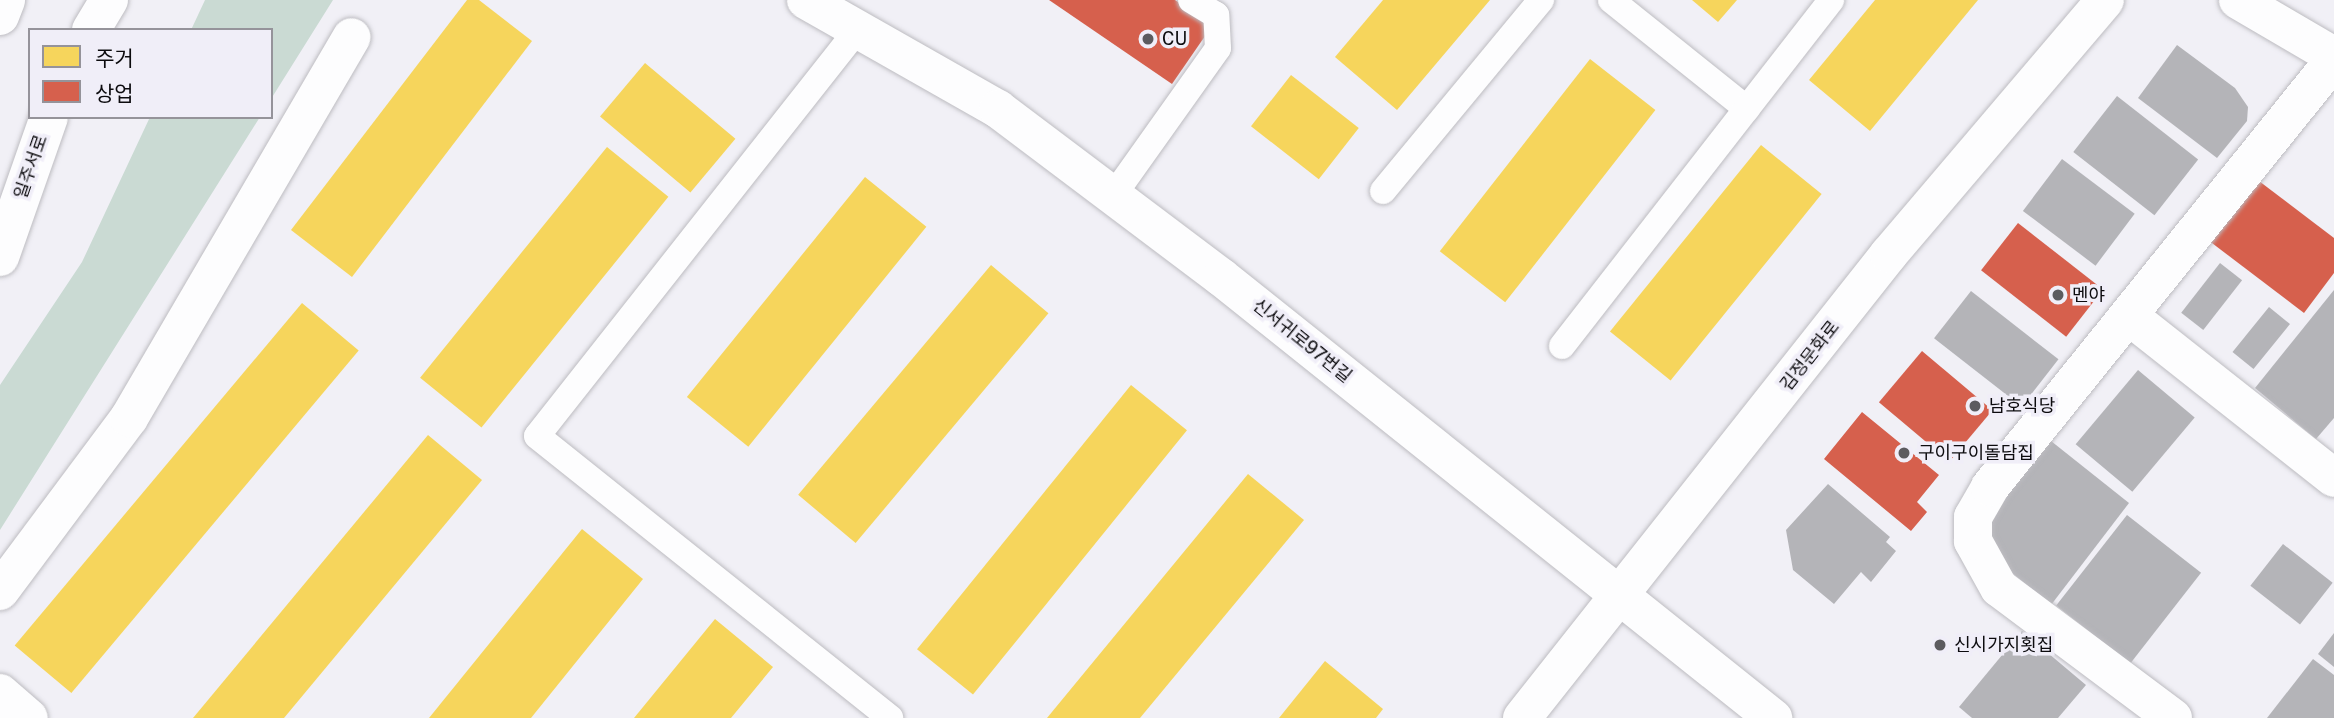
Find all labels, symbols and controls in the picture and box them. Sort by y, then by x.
legend [28,28,273,119]
place label: CU [1162,28,1187,50]
marker: CU [1140,31,1156,47]
text: 주거 [95,46,134,71]
text: 상업 [95,81,134,106]
street label: 일주서로 [10,132,52,202]
place label: 멘야 [2072,284,2105,306]
marker: 멘야 [2050,287,2066,303]
street label: 신서귀로97번길 [1248,295,1356,387]
street label: 김정문화로 [1776,317,1844,395]
place label: 남호식당 [1989,395,2055,417]
marker: 남호식당 [1967,398,1983,414]
place label: 구이구이돌담집 [1918,442,2034,464]
marker: 구이구이돌담집 [1896,445,1912,461]
place label: 신시가지횟집 [1954,634,2053,656]
marker: 신시가지횟집 [1932,637,1948,653]

